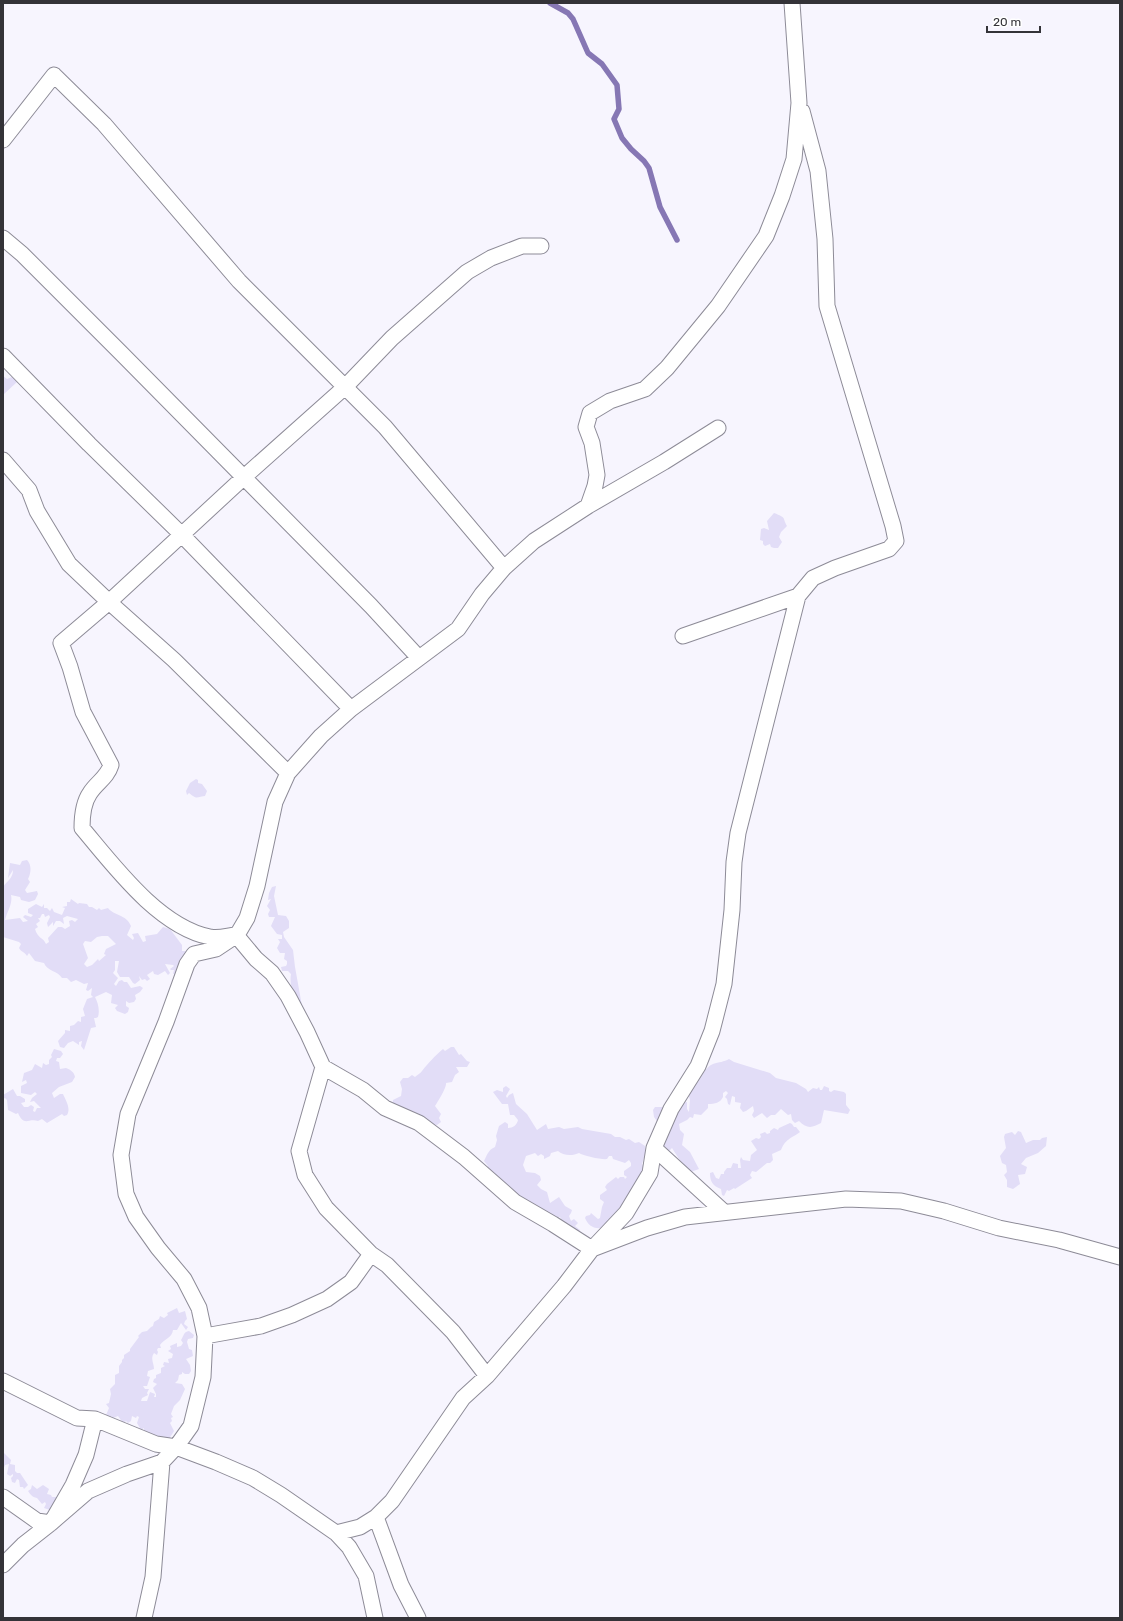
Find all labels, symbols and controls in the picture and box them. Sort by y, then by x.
scale bar [987,8,1040,34]
text: 20 m [993,15,1021,29]

